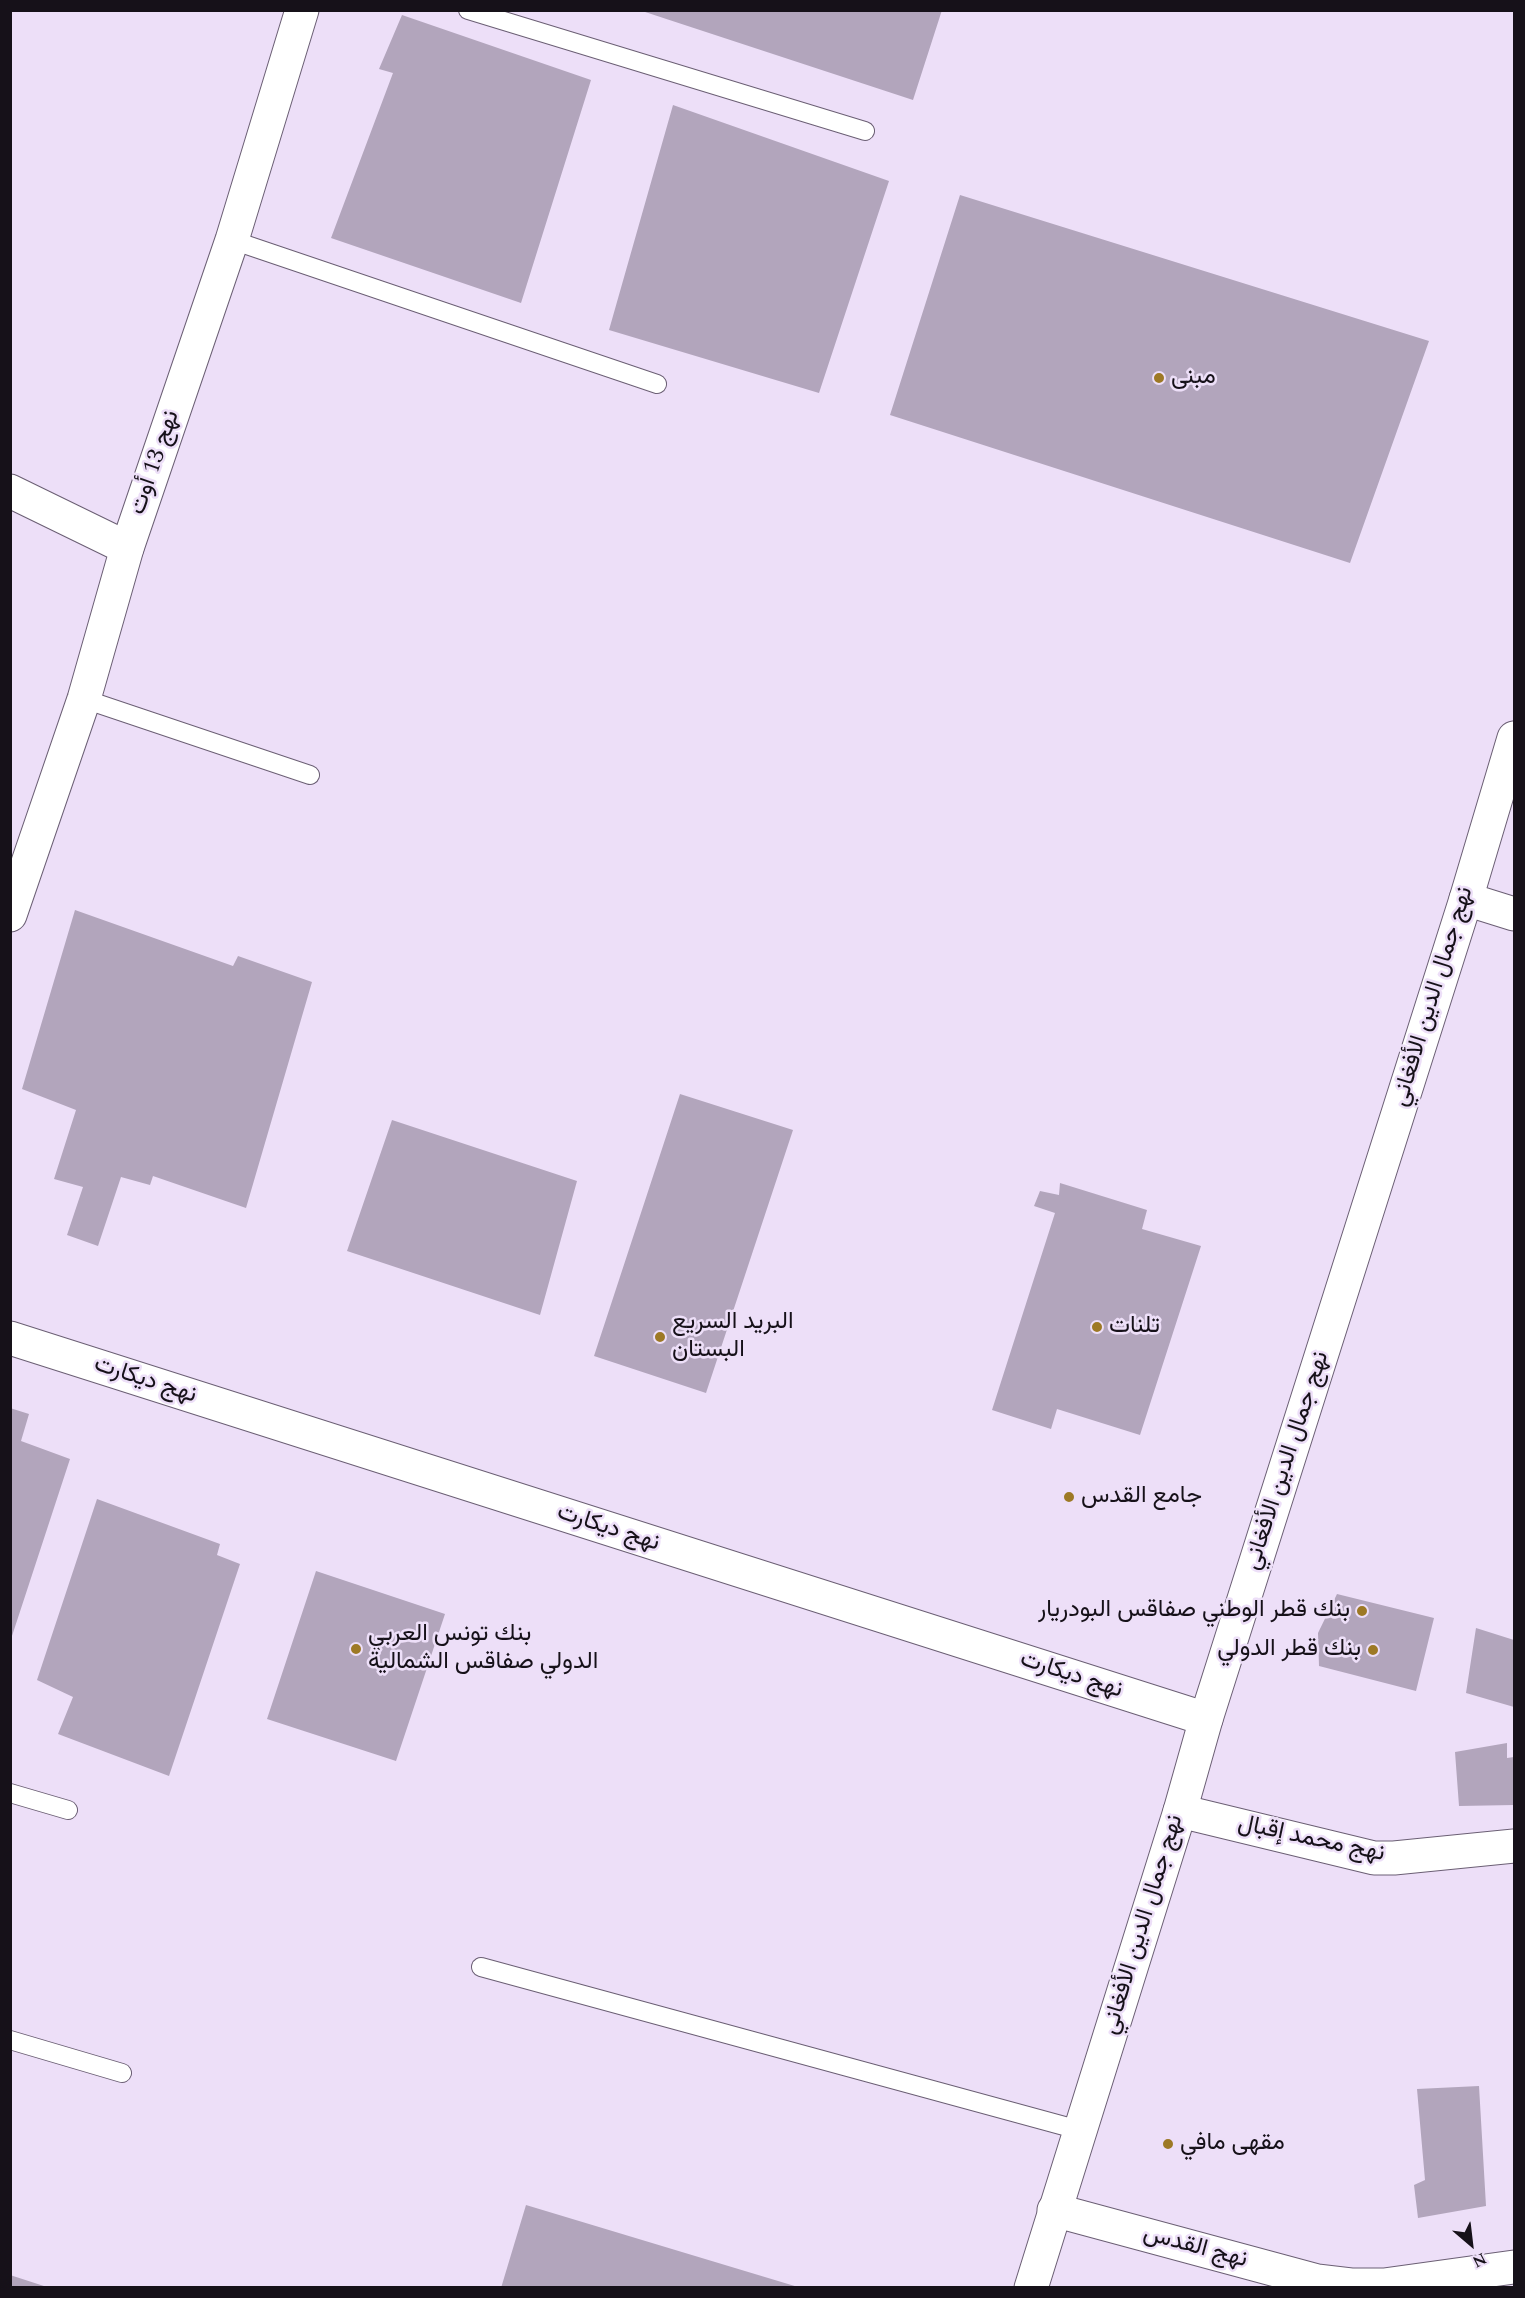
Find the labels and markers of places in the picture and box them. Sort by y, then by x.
place label: مبنى [1171,364,1216,392]
marker: مبنى [1152,371,1166,385]
place label: البريد السريع البستان [672,1309,793,1365]
place label: تلنات [1109,1313,1160,1341]
marker: تلنات [1090,1320,1104,1334]
marker: البريد السريع البستان [653,1330,667,1344]
place label: جامع القدس [1081,1483,1202,1511]
marker: جامع القدس [1062,1490,1076,1504]
place label: بنك قطر الوطني صفاقس البودريار [1038,1597,1350,1625]
marker: بنك قطر الوطني صفاقس البودريار [1355,1604,1369,1618]
place label: بنك تونس العربي الدولي صفاقس الشمالية [368,1621,598,1677]
place label: بنك قطر الدولي [1217,1636,1361,1664]
marker: بنك تونس العربي الدولي صفاقس الشمالية [349,1642,363,1656]
marker: بنك قطر الدولي [1366,1643,1380,1657]
place label: مقهى مافي [1180,2130,1285,2158]
marker: مقهى مافي [1161,2137,1175,2151]

